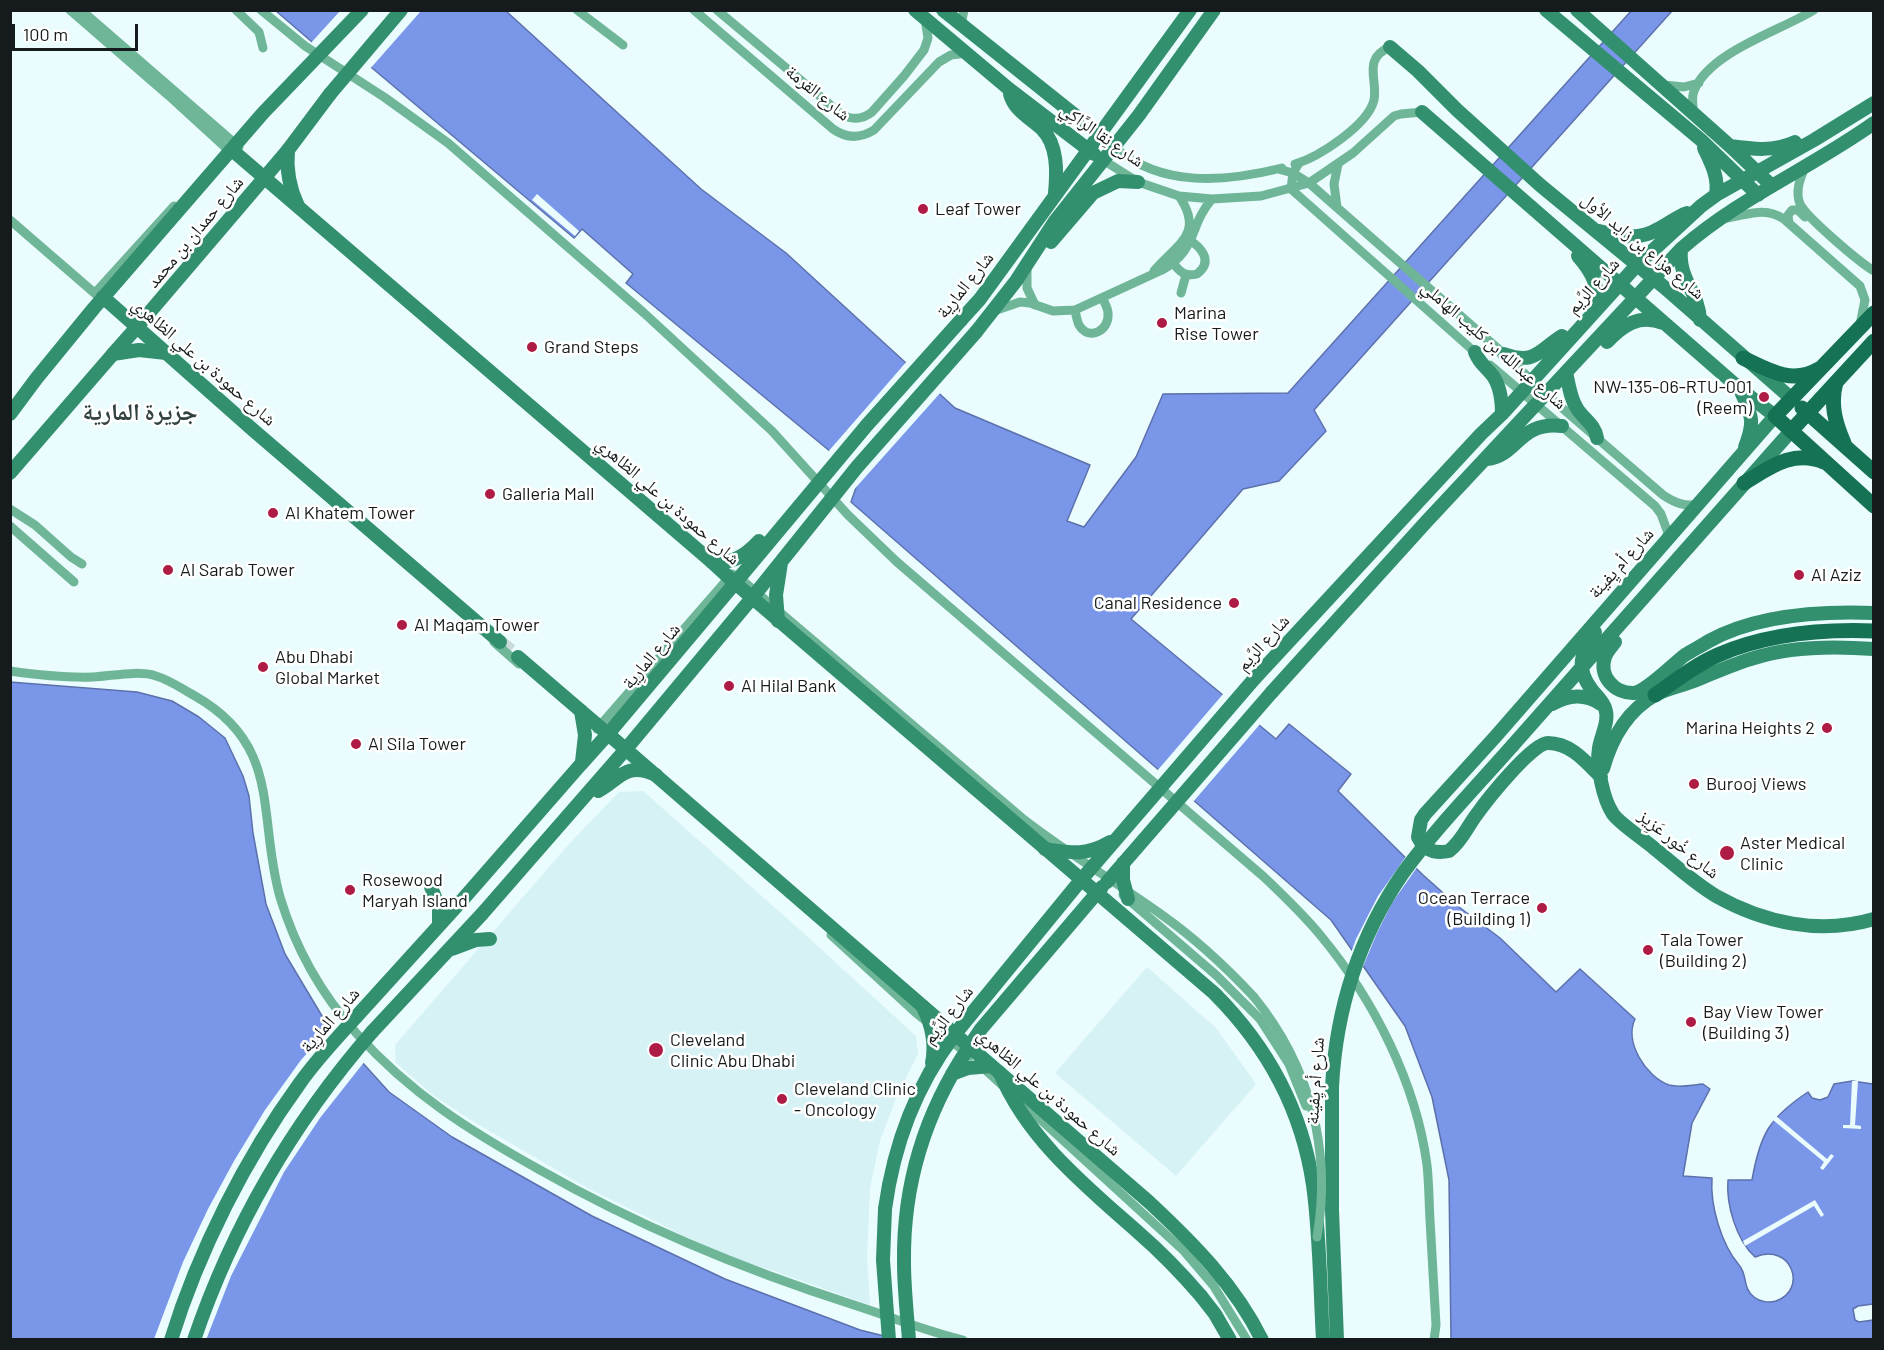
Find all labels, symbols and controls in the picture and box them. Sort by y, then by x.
scale bar [15,12,141,50]
text: 100 m [23,23,68,45]
street label: شارع القرمة [781,61,855,125]
street label: شارع نِقا الرَّاكِي [1056,98,1148,172]
street label: شارع حمدان بن محمد [142,172,248,292]
street label: شارع هزاع بن زايد الأول [1577,188,1709,304]
place label: Leaf Tower [935,198,1021,220]
marker: Leaf Tower [916,202,930,216]
street label: شارع المارِية [932,247,998,323]
street label: شارع الرِّيم [1562,253,1624,319]
street label: شارع عبدالله بن كليب الهاملي [1417,276,1571,414]
street label: شارع حمودة بن علي الظاهري [128,294,280,430]
place label: Marina Rise Tower [1174,302,1259,344]
marker: Marina Rise Tower [1155,316,1169,330]
place label: Grand Steps [544,336,639,358]
marker: Grand Steps [525,340,539,354]
place label: NW-135-06-RTU-001 (Reem) [1593,376,1752,418]
marker: NW-135-06-RTU-001 (Reem) [1757,390,1771,404]
district label: جزيرة المارية [82,398,198,426]
street label: شارع حمودة بن علي الظاهري [592,433,744,569]
place label: Galleria Mall [502,483,594,505]
marker: Galleria Mall [483,487,497,501]
place label: Al Khatem Tower [285,502,415,524]
marker: Al Khatem Tower [266,506,280,520]
street label: شارع أم يِفينة [1584,523,1658,603]
place label: Al Sarab Tower [180,559,295,581]
marker: Al Sarab Tower [161,563,175,577]
place label: Al Aziz [1811,564,1861,586]
marker: Al Aziz [1792,568,1806,582]
place label: Canal Residence [1094,592,1222,614]
marker: Canal Residence [1227,596,1241,610]
street label: شارع الرِّيم [1232,610,1294,676]
place label: Al Maqam Tower [414,614,540,636]
marker: Al Maqam Tower [395,618,409,632]
street label: شارع المارِية [617,619,685,693]
place label: Abu Dhabi Global Market [275,646,380,688]
marker: Abu Dhabi Global Market [256,660,270,674]
place label: Al Hilal Bank [741,675,836,697]
marker: Al Hilal Bank [722,679,736,693]
place label: Marina Heights 2 [1686,717,1815,739]
marker: Marina Heights 2 [1820,721,1834,735]
place label: Al Sila Tower [368,733,466,755]
marker: Al Sila Tower [349,737,363,751]
place label: Burooj Views [1706,773,1806,795]
marker: Burooj Views [1687,777,1701,791]
street label: شارع خُور عَزِيز [1634,805,1724,883]
place label: Aster Medical Clinic [1740,832,1845,874]
marker: Aster Medical Clinic [1718,844,1736,862]
place label: Rosewood Maryah Island [362,869,468,912]
marker: Rosewood Maryah Island [343,883,357,897]
place label: Ocean Terrace (Building 1) [1418,887,1530,930]
marker: Ocean Terrace (Building 1) [1535,901,1549,915]
place label: Tala Tower (Building 2) [1660,929,1746,972]
marker: Tala Tower (Building 2) [1641,943,1655,957]
street label: شارع الرِّيم [918,981,978,1049]
street label: شارع المارِية [296,983,364,1057]
place label: Bay View Tower (Building 3) [1703,1001,1824,1044]
marker: Bay View Tower (Building 3) [1684,1015,1698,1029]
street label: شارع حمودة بن علي الظاهري [973,1024,1125,1160]
place label: Cleveland Clinic Abu Dhabi [670,1029,795,1072]
street label: شارع أم يِفينة [1301,1037,1329,1125]
marker: Cleveland Clinic Abu Dhabi [647,1041,665,1059]
place label: Cleveland Clinic - Oncology [794,1078,916,1120]
marker: Cleveland Clinic - Oncology [775,1092,789,1106]

